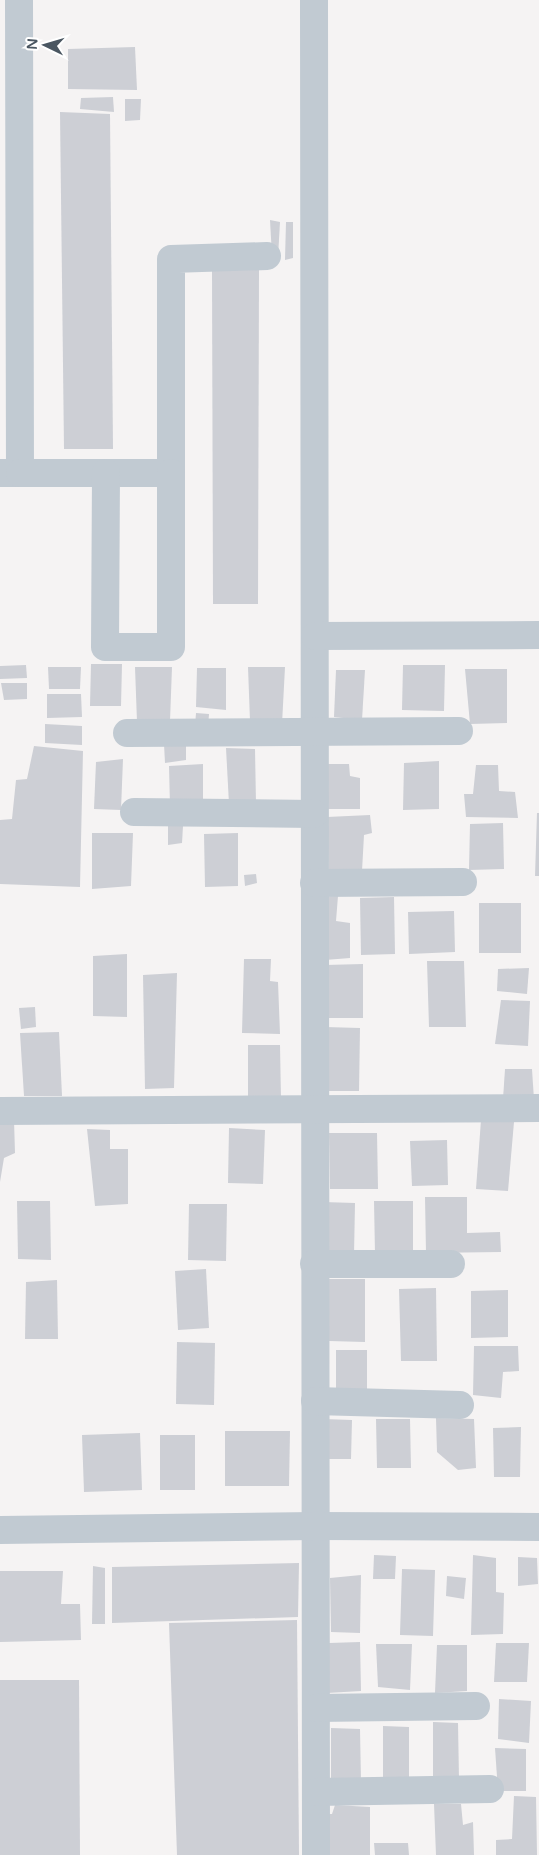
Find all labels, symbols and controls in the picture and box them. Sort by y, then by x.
north arrow [20,20,70,70]
text: N [24,38,42,50]

